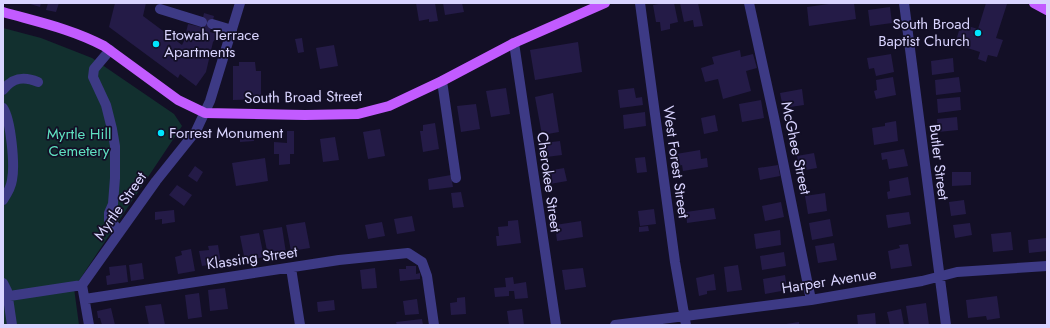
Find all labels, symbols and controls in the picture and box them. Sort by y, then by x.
place label: South Broad Baptist Church [878,13,970,52]
place label: Etowah Terrace Apartments [164,24,259,63]
marker: South Broad Baptist Church [973,28,983,38]
marker: Etowah Terrace Apartments [151,39,161,49]
street label: South Broad Street [244,85,362,109]
street label: McGhee Street [775,99,817,197]
street label: West Forest Street [657,104,695,220]
place label: Forrest Monument [169,122,284,144]
park label: Myrtle Hill Cemetery [47,123,111,162]
street label: Butler Street [923,123,955,202]
marker: Forrest Monument [156,128,166,138]
street label: Cherokee Street [531,130,567,234]
street label: Myrtle Street [88,167,152,245]
street label: Klassing Street [205,241,299,275]
street label: Harper Avenue [780,263,878,299]

